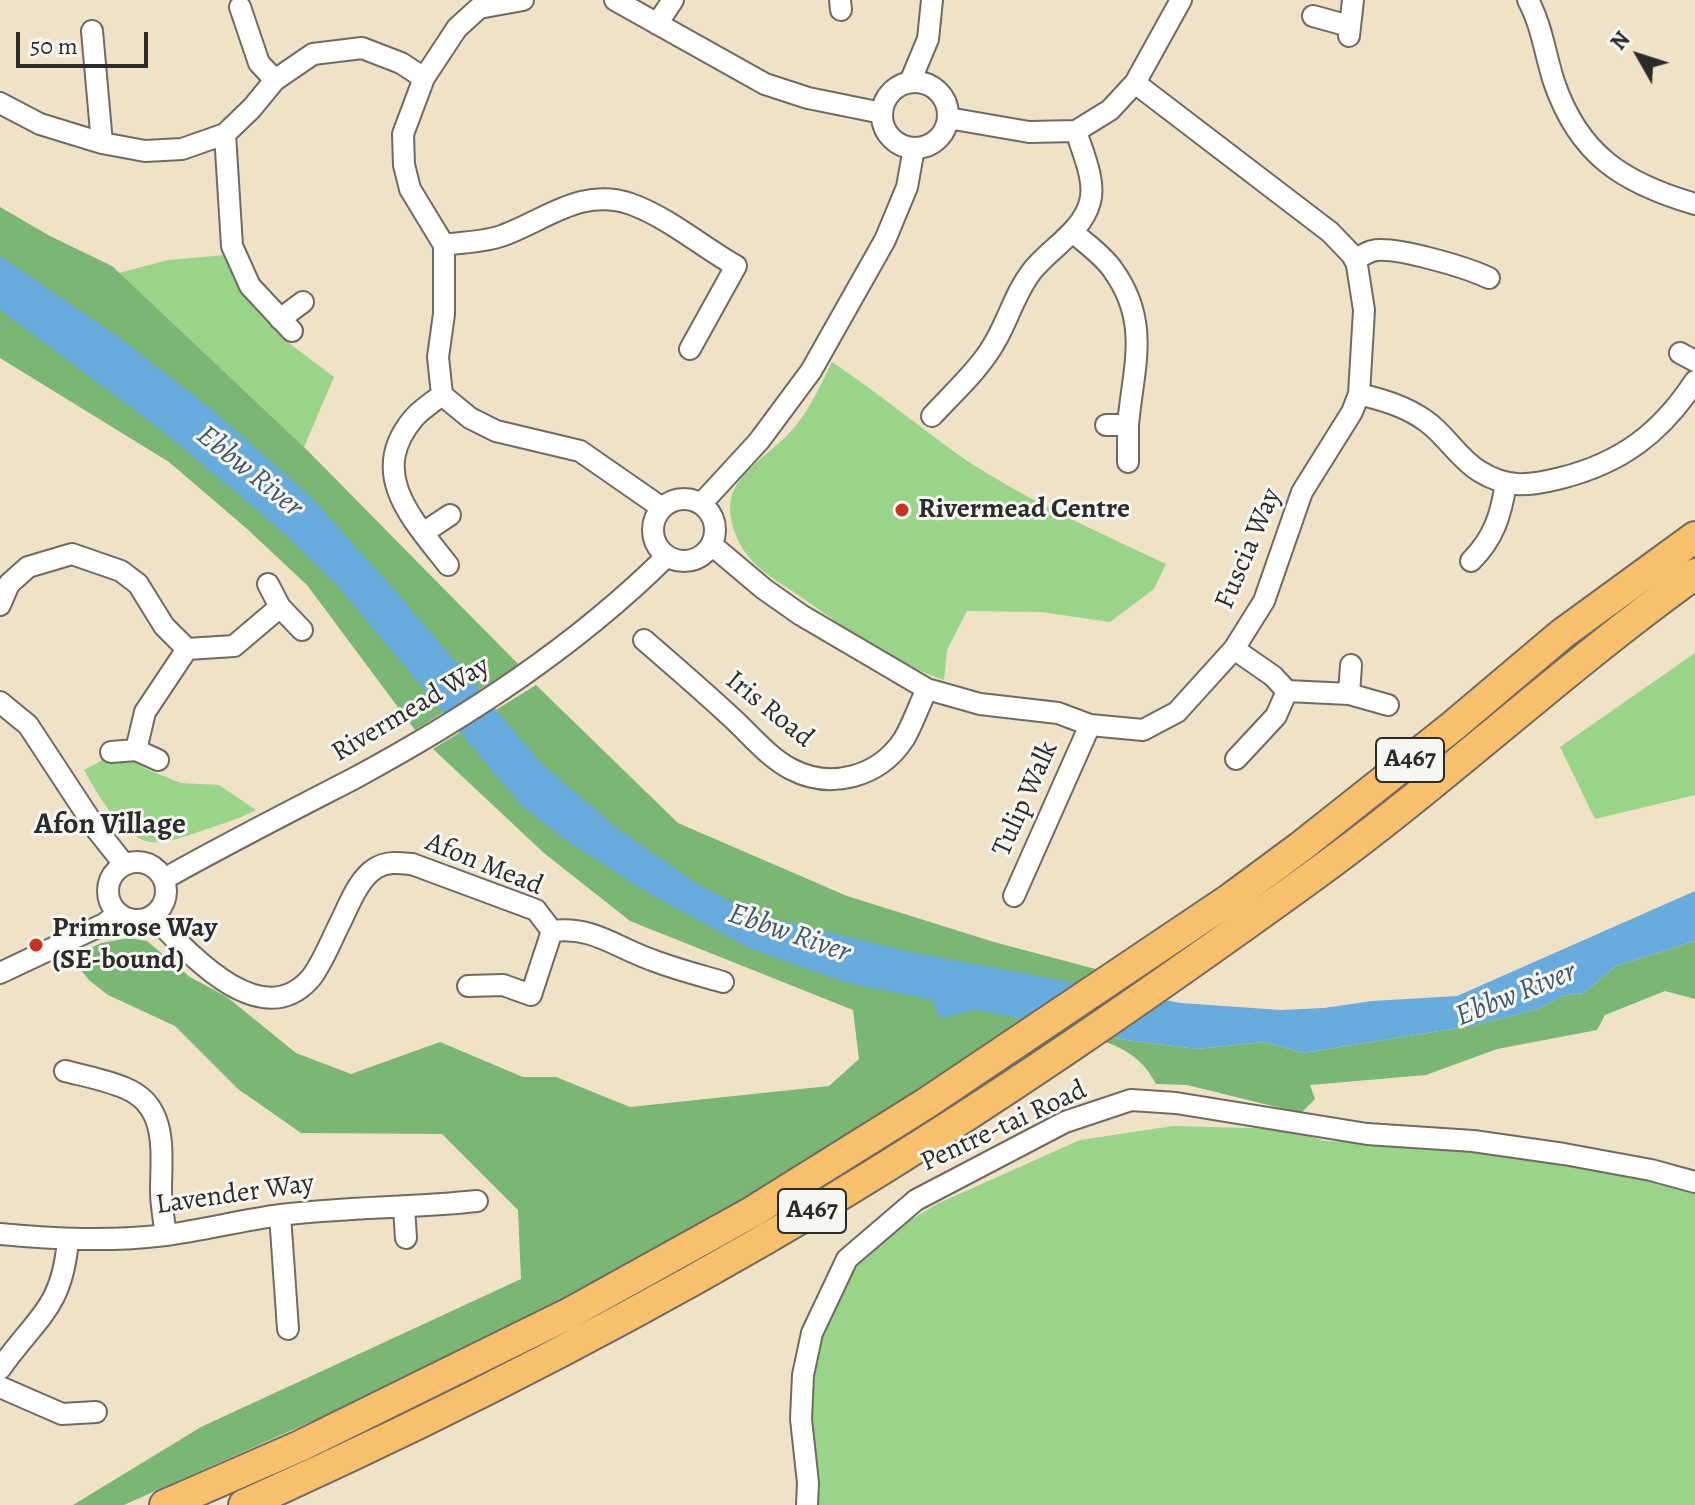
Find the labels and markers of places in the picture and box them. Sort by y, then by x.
place label: Rivermead Centre [918,493,1130,527]
marker: Rivermead Centre [893,501,911,519]
place label: Primrose Way (SE-bound) [52,912,217,978]
marker: Primrose Way (SE-bound) [27,936,45,954]

